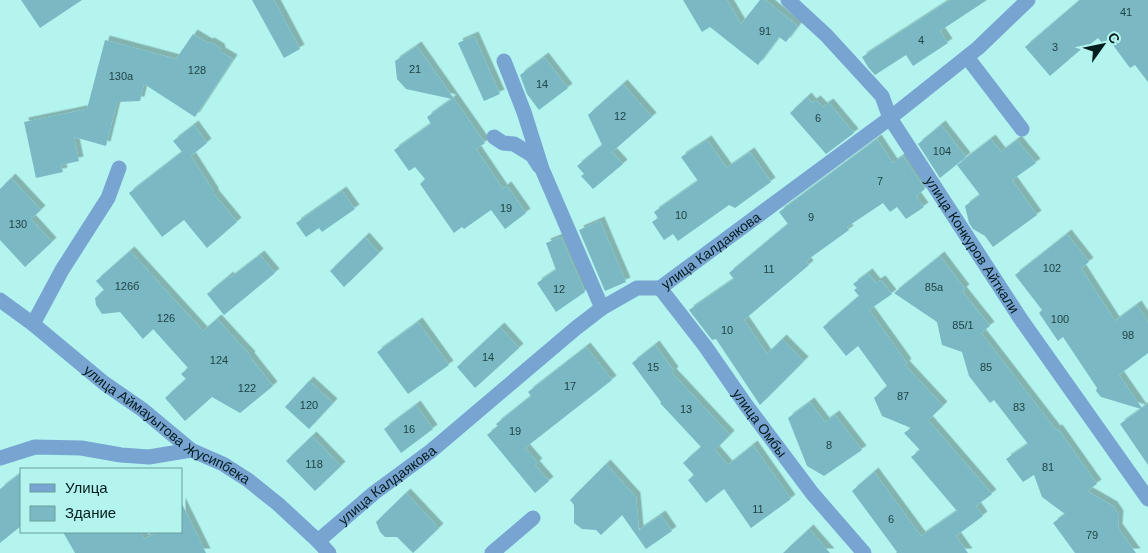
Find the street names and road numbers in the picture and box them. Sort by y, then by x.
street label: улица Конкуров Айткали [922,173,1023,316]
street label: улица Калдаякова [658,208,764,292]
street label: улица Аймауытова Жусипбека [81,362,253,487]
street label: улица Омбы [729,386,790,460]
street label: улица Калдаякова [335,442,439,528]

